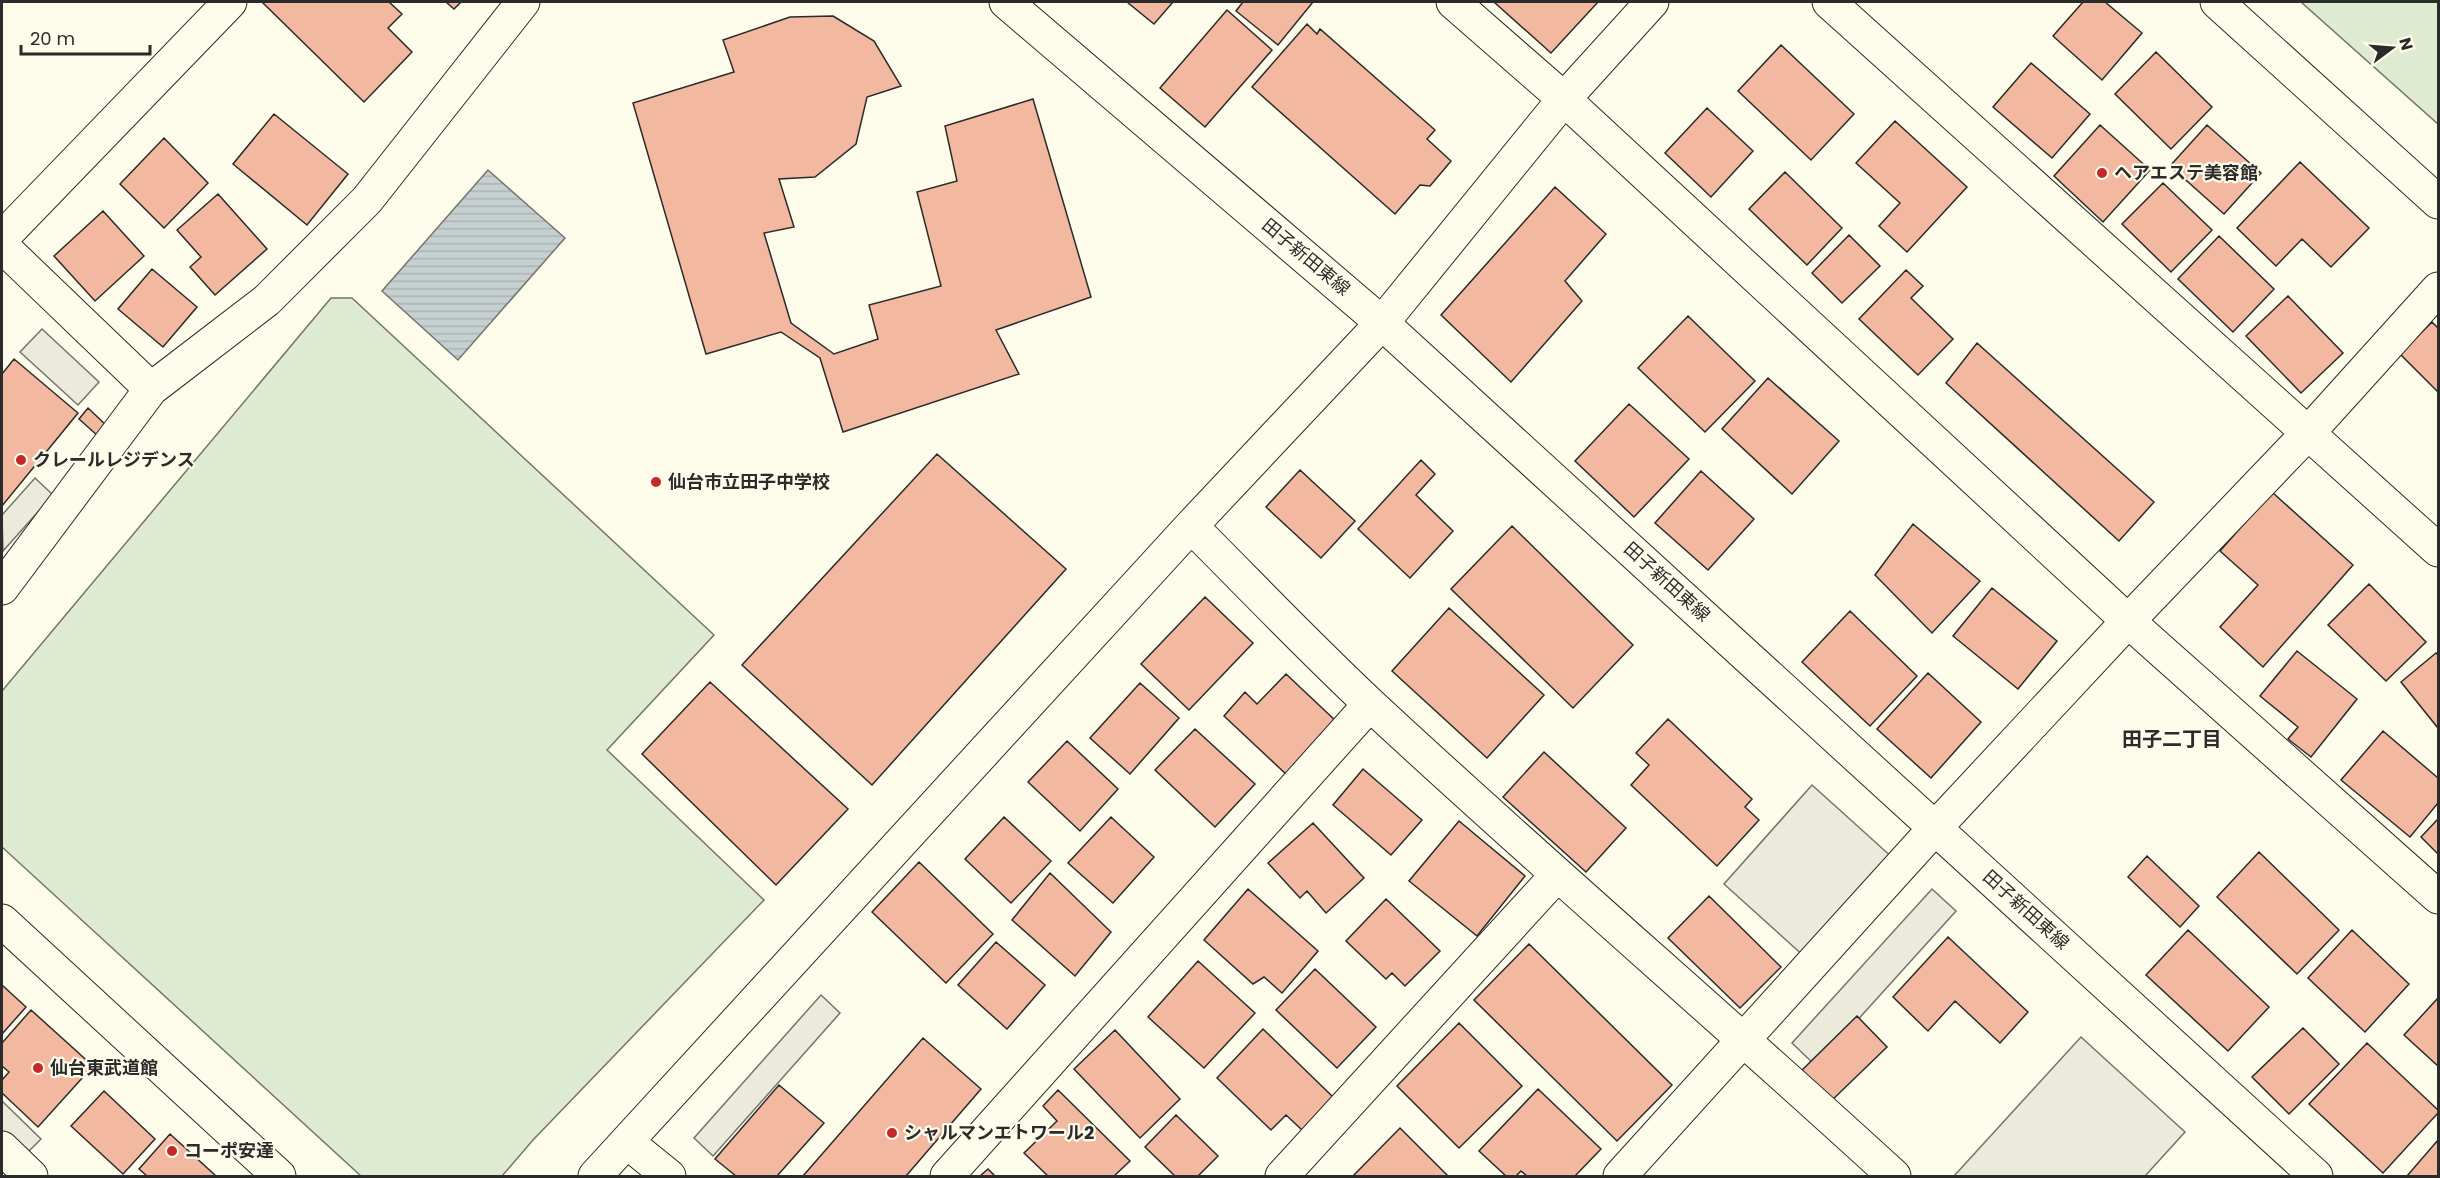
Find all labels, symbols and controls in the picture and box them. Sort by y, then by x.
scale bar [21,18,150,56]
north arrow [2362,18,2422,78]
text: 20 m [30,26,75,51]
text: N [2393,35,2419,53]
place label: ヘアエステ美容館 [2114,160,2258,185]
marker: ヘアエステ美容館 [2095,166,2109,180]
street label: 田子新田東線 [1257,212,1356,301]
place label: クレールレジデンス [33,447,195,472]
marker: クレールレジデンス [14,453,28,467]
place label: 仙台市立田子中学校 [668,469,830,494]
marker: 仙台市立田子中学校 [649,475,663,489]
street label: 田子新田東線 [1619,536,1716,627]
district label: 田子二丁目 [2122,725,2222,753]
street label: 田子新田東線 [1978,864,2075,955]
place label: 仙台東武道館 [50,1055,158,1080]
marker: 仙台東武道館 [31,1061,45,1075]
place label: シャルマンエトワール2 [904,1120,1094,1145]
marker: シャルマンエトワール2 [885,1126,899,1140]
place label: コーポ安達 [184,1138,274,1163]
marker: コーポ安達 [165,1144,179,1158]

